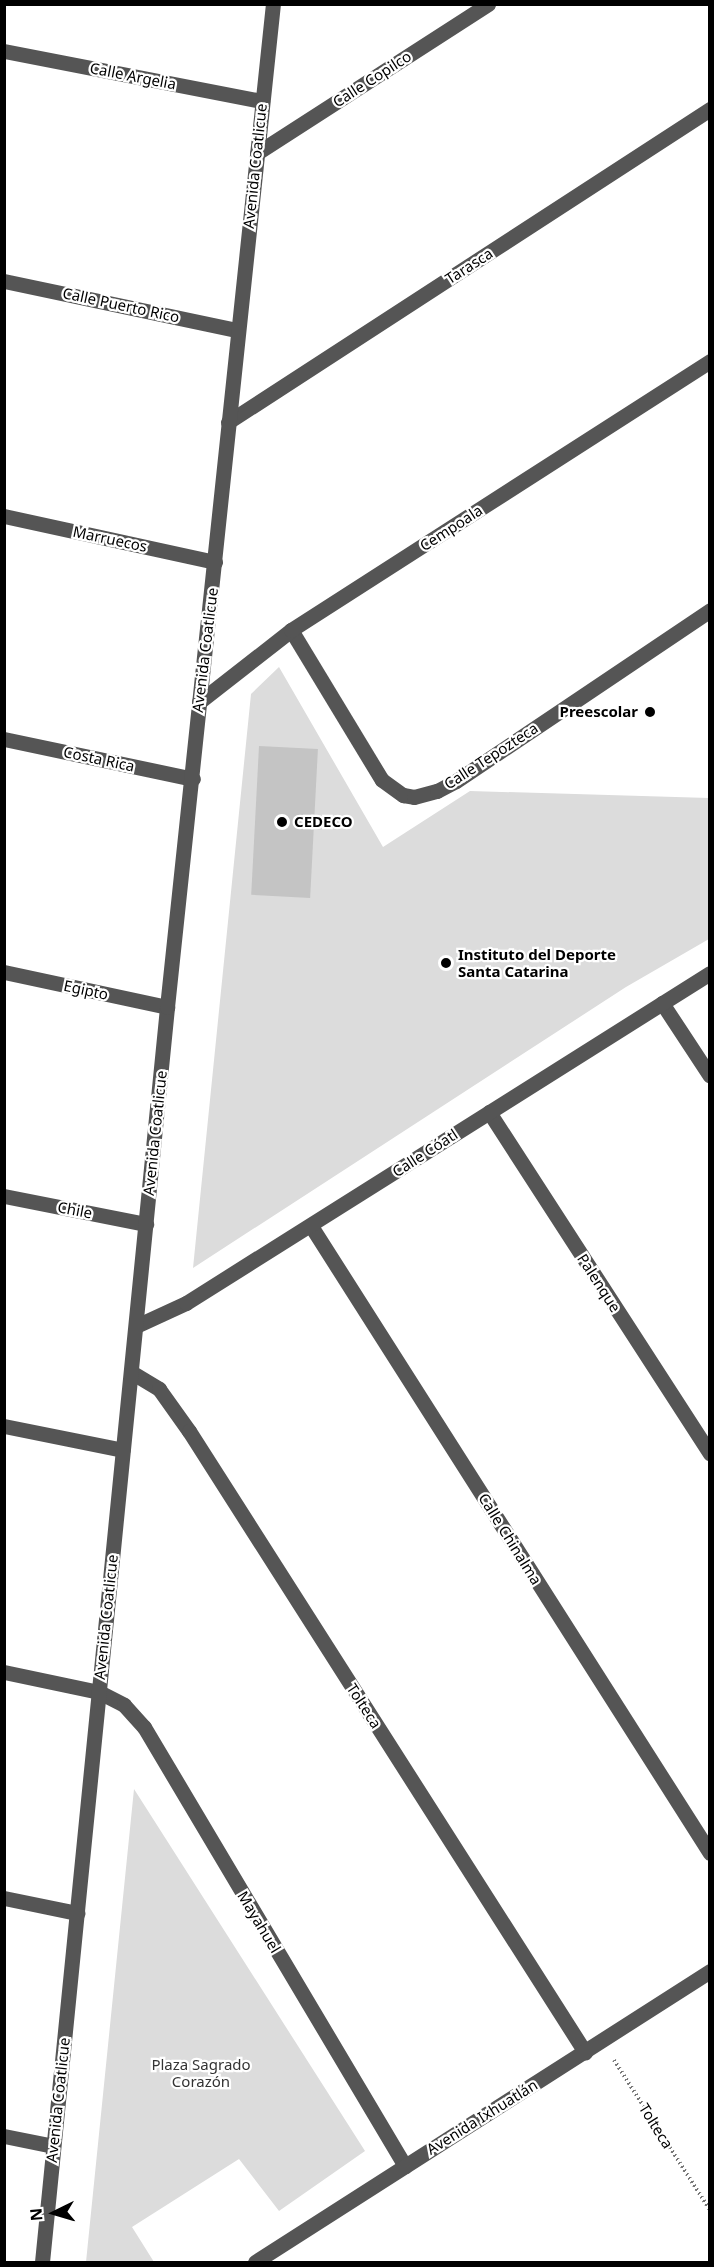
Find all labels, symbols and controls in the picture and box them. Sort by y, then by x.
street label: Calle Copilco [329,47,415,111]
street label: Calle Argelia [88,59,178,93]
street label: Avenida Coatlicue [239,103,271,229]
street label: Tarasca [442,244,496,288]
street label: Calle Puerto Rico [61,284,181,326]
street label: Cempoala [416,501,486,555]
street label: Marruecos [71,522,149,556]
street label: Avenida Coatlicue [188,587,222,713]
place label: Preescolar [560,703,638,721]
marker: Preescolar [643,705,657,719]
street label: Calle Tepozteca [441,719,541,793]
street label: Costa Rica [62,743,136,775]
place label: CEDECO [294,813,353,831]
marker: CEDECO [275,815,289,829]
place label: Instituto del Deporte Santa Catarina [458,945,616,980]
marker: Instituto del Deporte Santa Catarina [439,956,453,970]
street label: Egipto [62,977,110,1003]
street label: Avenida Coatlicue [139,1070,171,1196]
street label: Calle Cóatl [389,1125,461,1181]
street label: Chile [56,1198,94,1222]
street label: Palenque [573,1250,625,1316]
street label: Calle Chinalma [475,1490,545,1588]
street label: Avenida Coatlicue [90,1554,122,1680]
street label: Tolteca [343,1680,385,1732]
street label: Mayahuel [234,1888,284,1956]
street label: Avenida Coatlicue [42,2037,74,2163]
park label: Plaza Sagrado Corazón [151,2055,251,2090]
street label: Avenida Ixhuatlán [423,2076,541,2158]
street label: Tolteca [635,2100,677,2152]
north arrow [24,2183,84,2243]
text: N [25,2207,48,2222]

